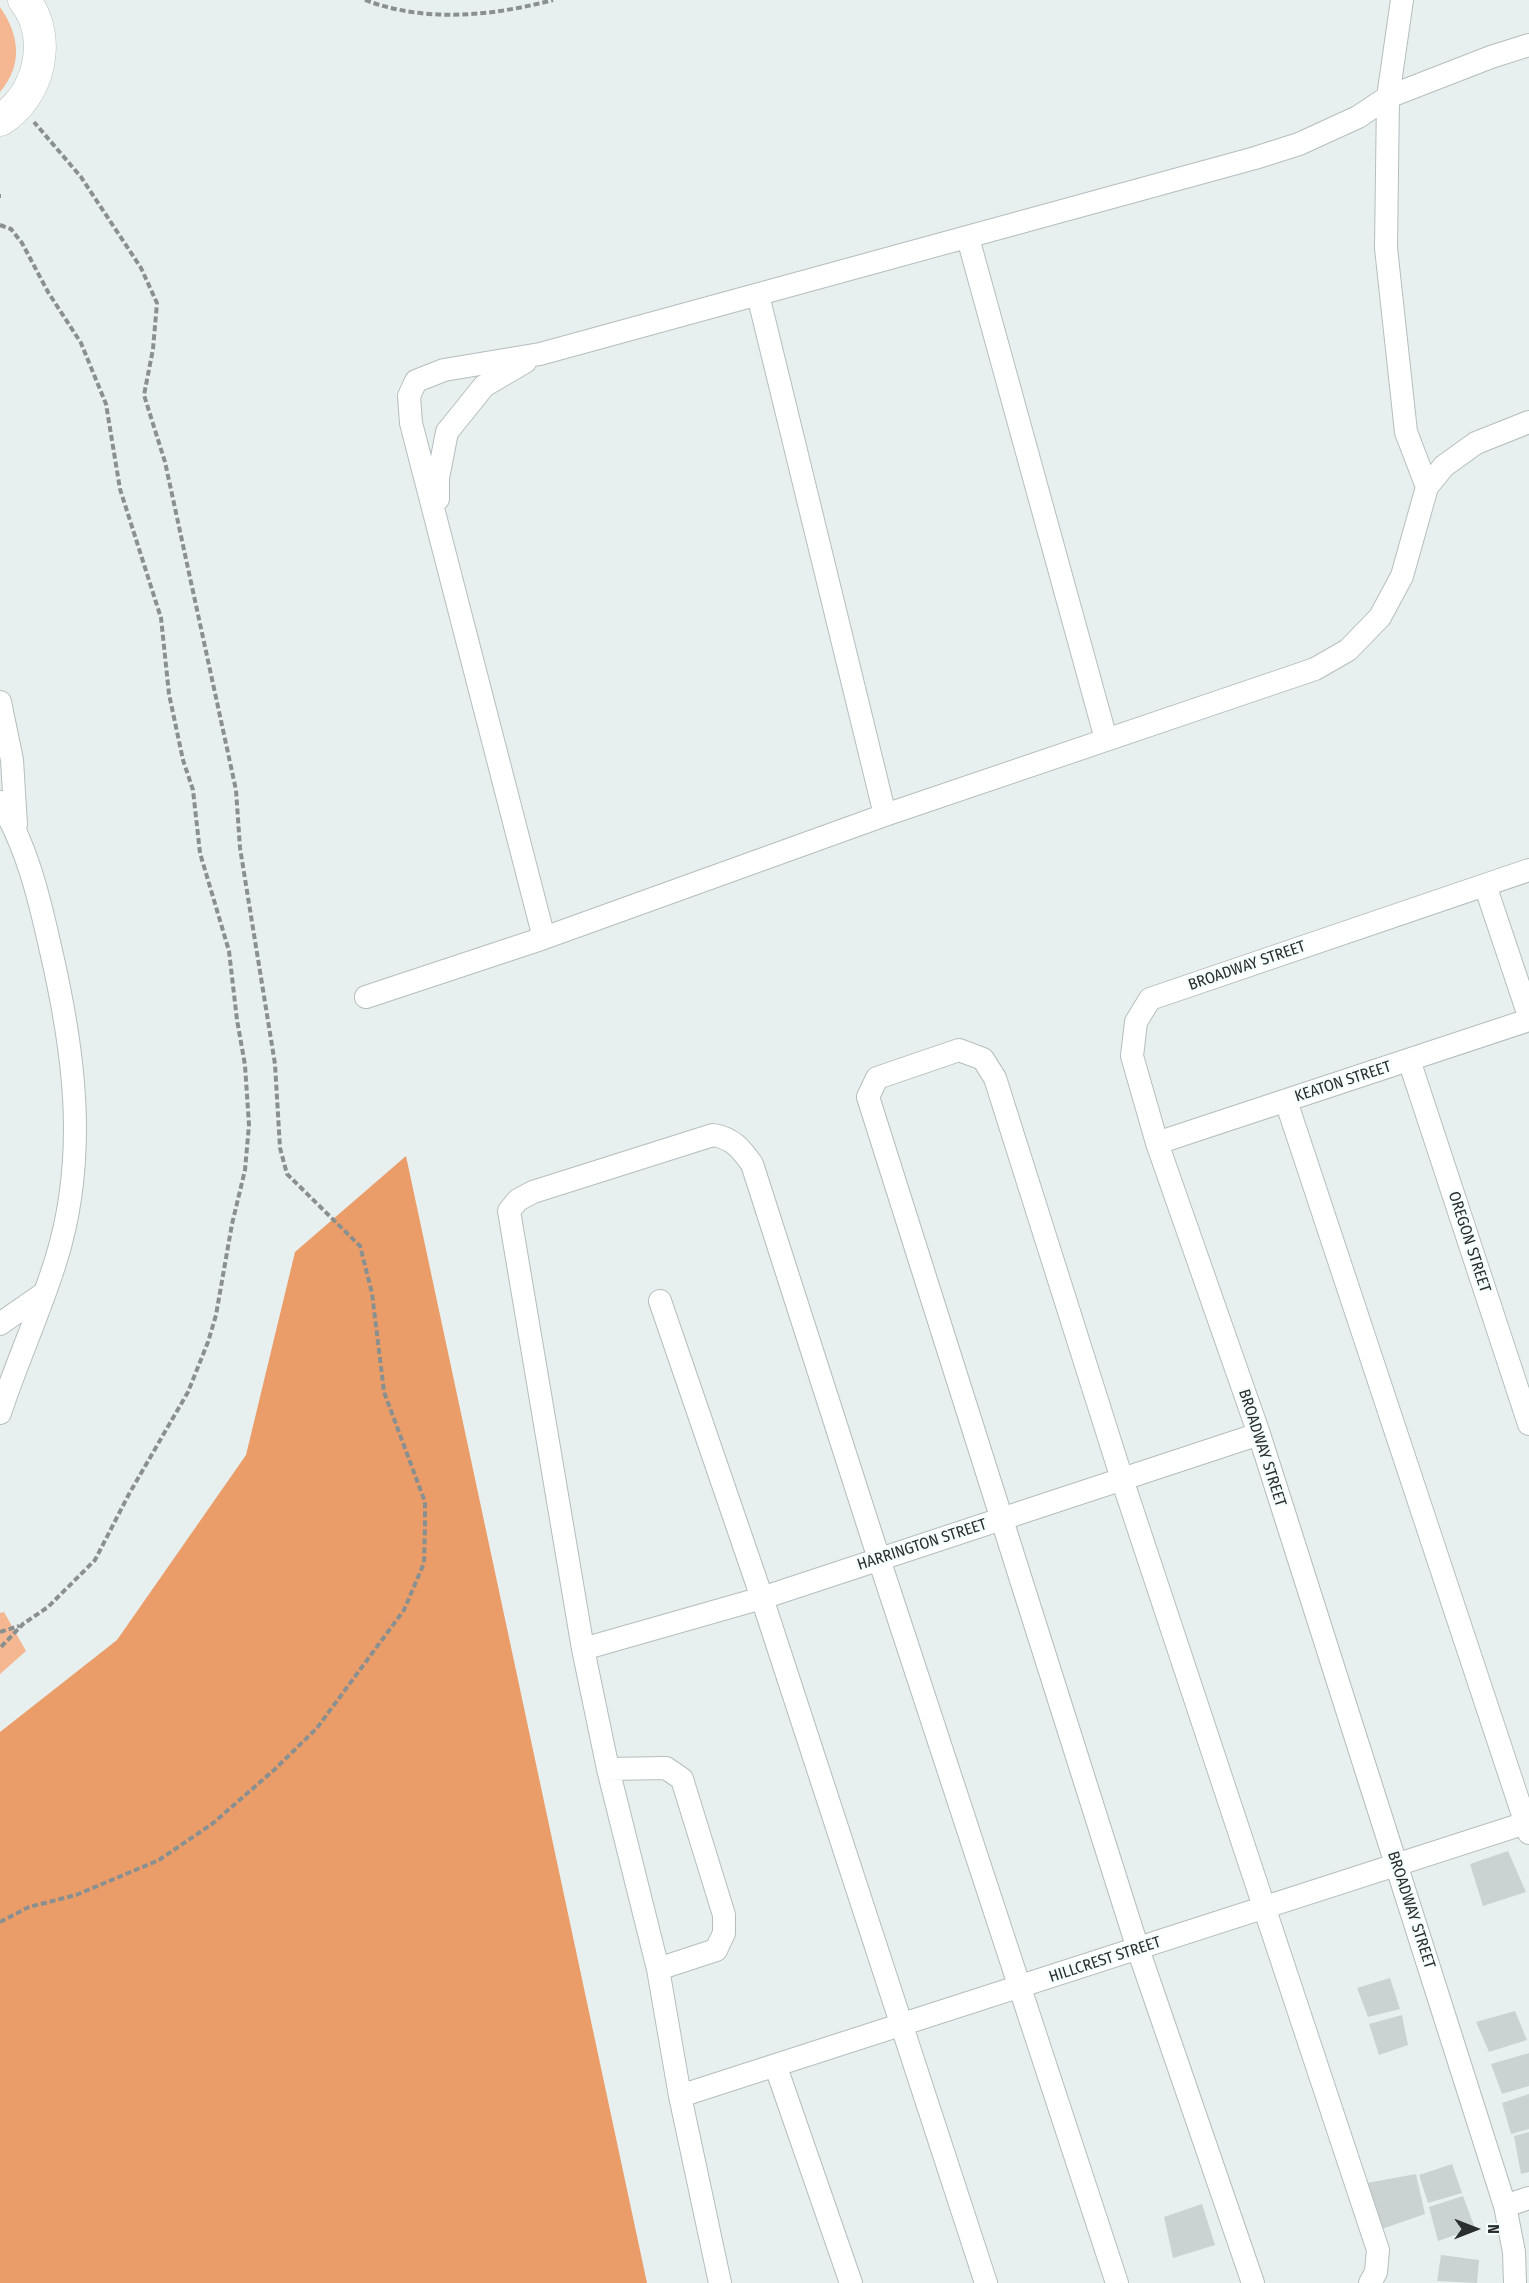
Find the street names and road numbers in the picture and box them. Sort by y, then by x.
street label: BROADWAY STREET [1186,937,1308,995]
street label: KEATON STREET [1292,1057,1394,1107]
street label: OREGON STREET [1444,1189,1494,1295]
street label: BROADWAY STREET [1234,1387,1290,1509]
street label: HARRINGTON STREET [855,1515,989,1575]
street label: BROADWAY STREET [1383,1849,1439,1971]
street label: HILLCREST STREET [1047,1933,1163,1987]

